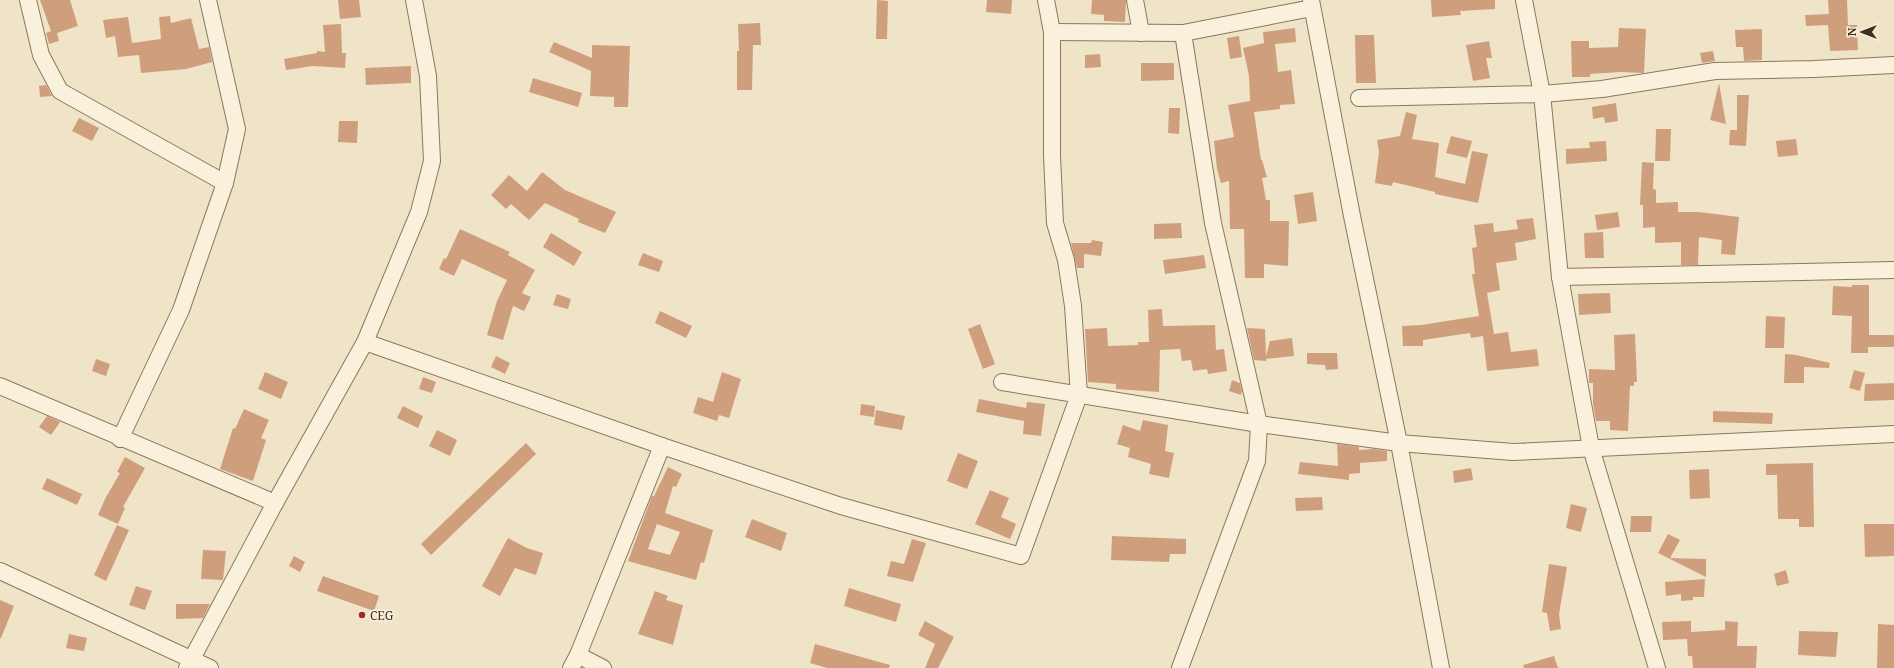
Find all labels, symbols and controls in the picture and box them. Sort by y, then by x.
north arrow [1842,12,1882,52]
text: N [1844,27,1859,36]
place label: CEG [370,607,394,624]
marker: CEG [357,610,367,620]

